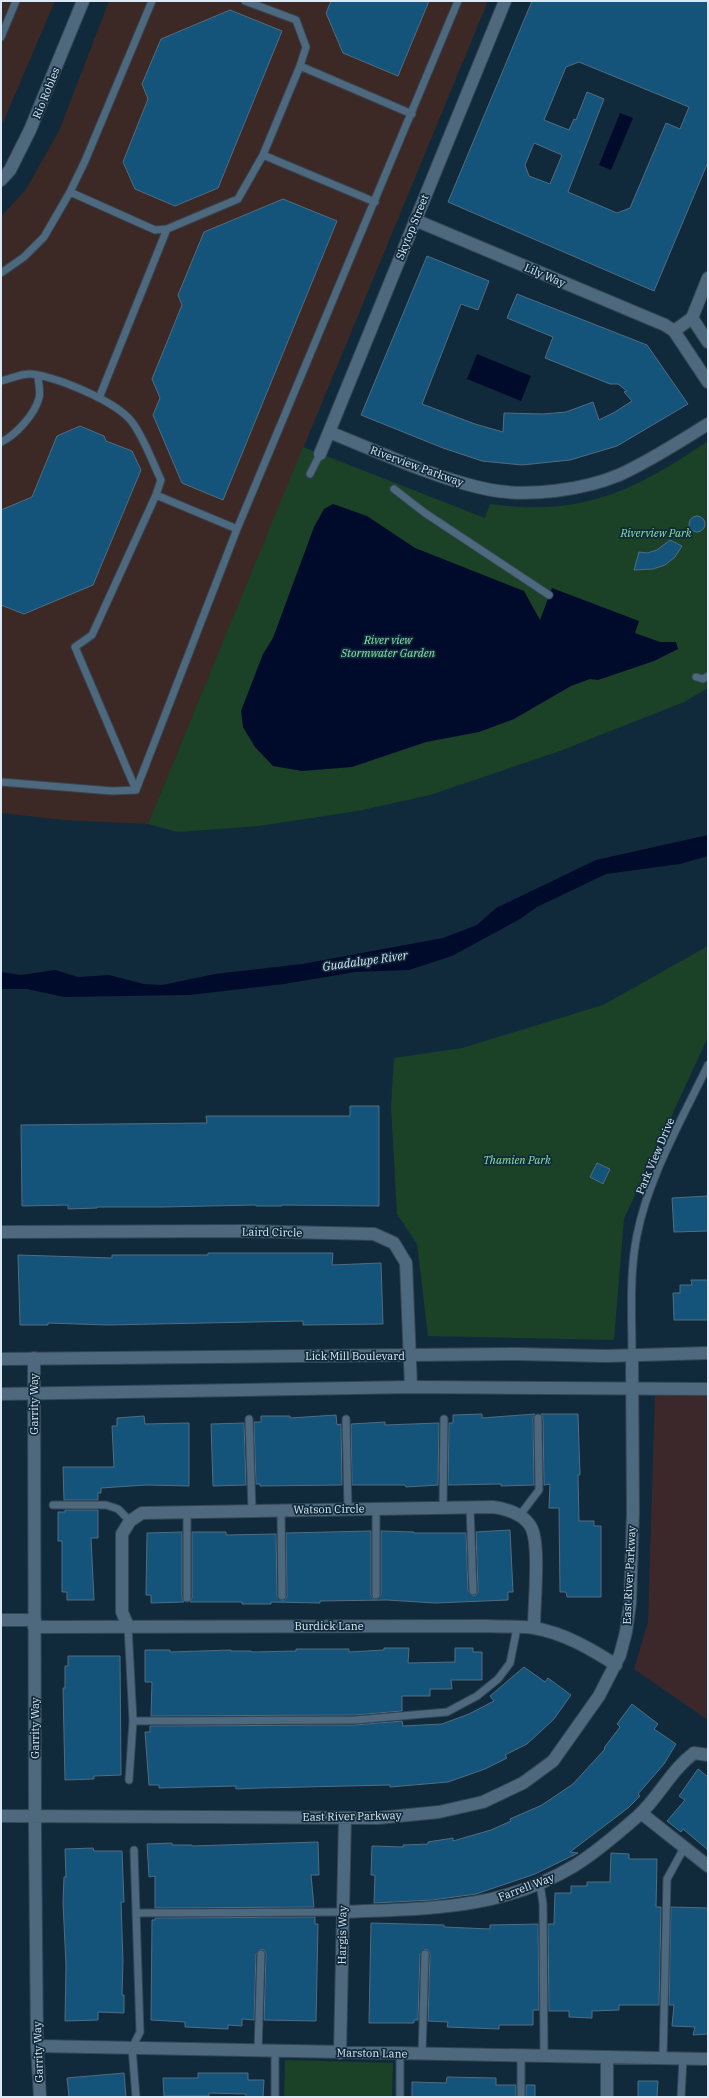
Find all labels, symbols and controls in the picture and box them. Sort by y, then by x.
street label: Rio Robles [29,65,63,121]
street label: Skytop Street [393,192,431,262]
street label: Lily Way [522,260,568,290]
street label: Riverview Parkway [368,443,466,489]
park label: Riverview Park [619,526,692,540]
park label: River view Stormwater Garden [340,633,436,660]
water label: Guadalupe River [321,947,409,974]
street label: Park View Drive [633,1115,677,1196]
park label: Thamien Park [483,1153,551,1167]
street label: Laird Circle [242,1224,302,1240]
street label: Lick Mill Boulevard [305,1349,405,1363]
street label: Garrity Way [27,1373,41,1435]
street label: Watson Circle [293,1501,365,1517]
street label: East River Parkway [619,1525,639,1625]
street label: Burdick Lane [294,1619,364,1633]
street label: Garrity Way [28,1697,42,1759]
street label: East River Parkway [302,1808,402,1824]
street label: Farrell Way [496,1870,556,1904]
street label: Hargis Way [334,1905,350,1964]
street label: Garrity Way [30,2021,46,2083]
street label: Marston Lane [336,2045,408,2061]

